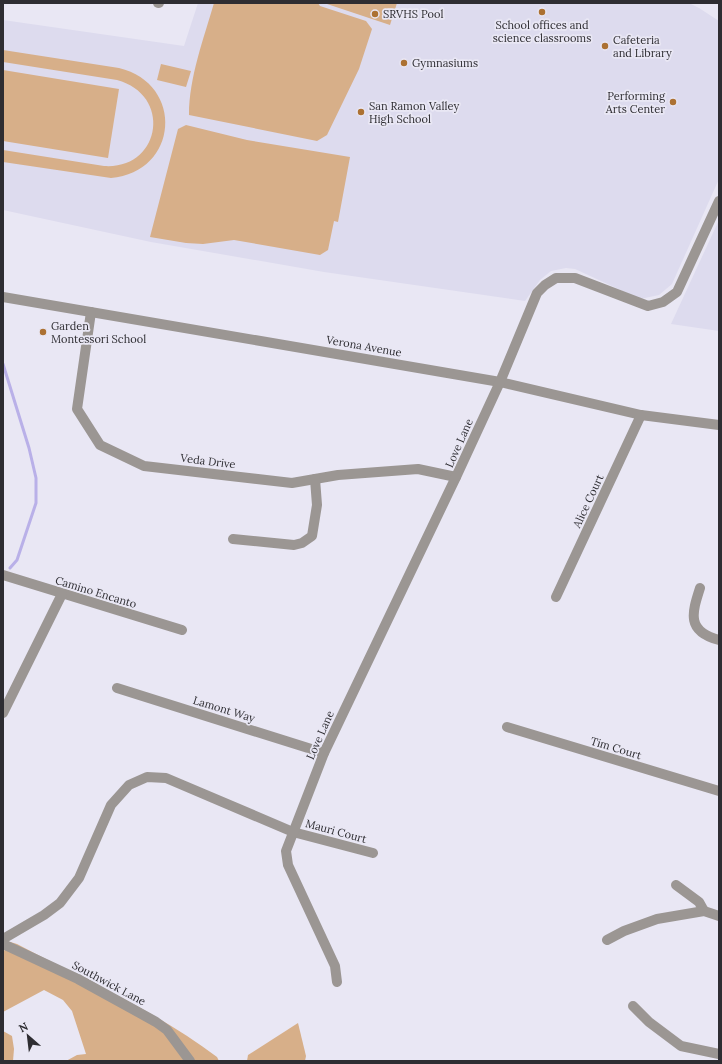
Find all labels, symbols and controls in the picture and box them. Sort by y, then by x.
place label: SRVHS Pool [383,7,443,21]
marker: School offices and science classrooms [537,7,547,17]
marker: SRVHS Pool [370,9,380,19]
place label: School offices and science classrooms [493,18,591,45]
place label: Cafeteria and Library [613,33,672,60]
marker: Cafeteria and Library [600,41,610,51]
place label: Gymnasiums [412,56,478,70]
marker: Gymnasiums [399,58,409,68]
place label: Performing Arts Center [605,89,666,116]
marker: Performing Arts Center [668,97,678,107]
place label: San Ramon Valley High School [369,99,459,126]
marker: San Ramon Valley High School [356,107,366,117]
place label: Garden Montessori School [51,319,146,346]
marker: Garden Montessori School [38,327,48,337]
street label: Verona Avenue [324,332,403,360]
street label: Love Lane [442,416,476,470]
street label: Veda Drive [179,451,236,471]
street label: Alice Court [569,471,607,531]
street label: Camino Encanto [54,573,138,611]
street label: Lamont Way [191,693,257,725]
street label: Love Lane [303,708,337,762]
street label: Tim Court [589,734,644,763]
street label: Mauri Court [304,816,369,846]
street label: Southwick Lane [70,958,148,1008]
north arrow [8,1016,48,1056]
text: N [16,1019,31,1035]

